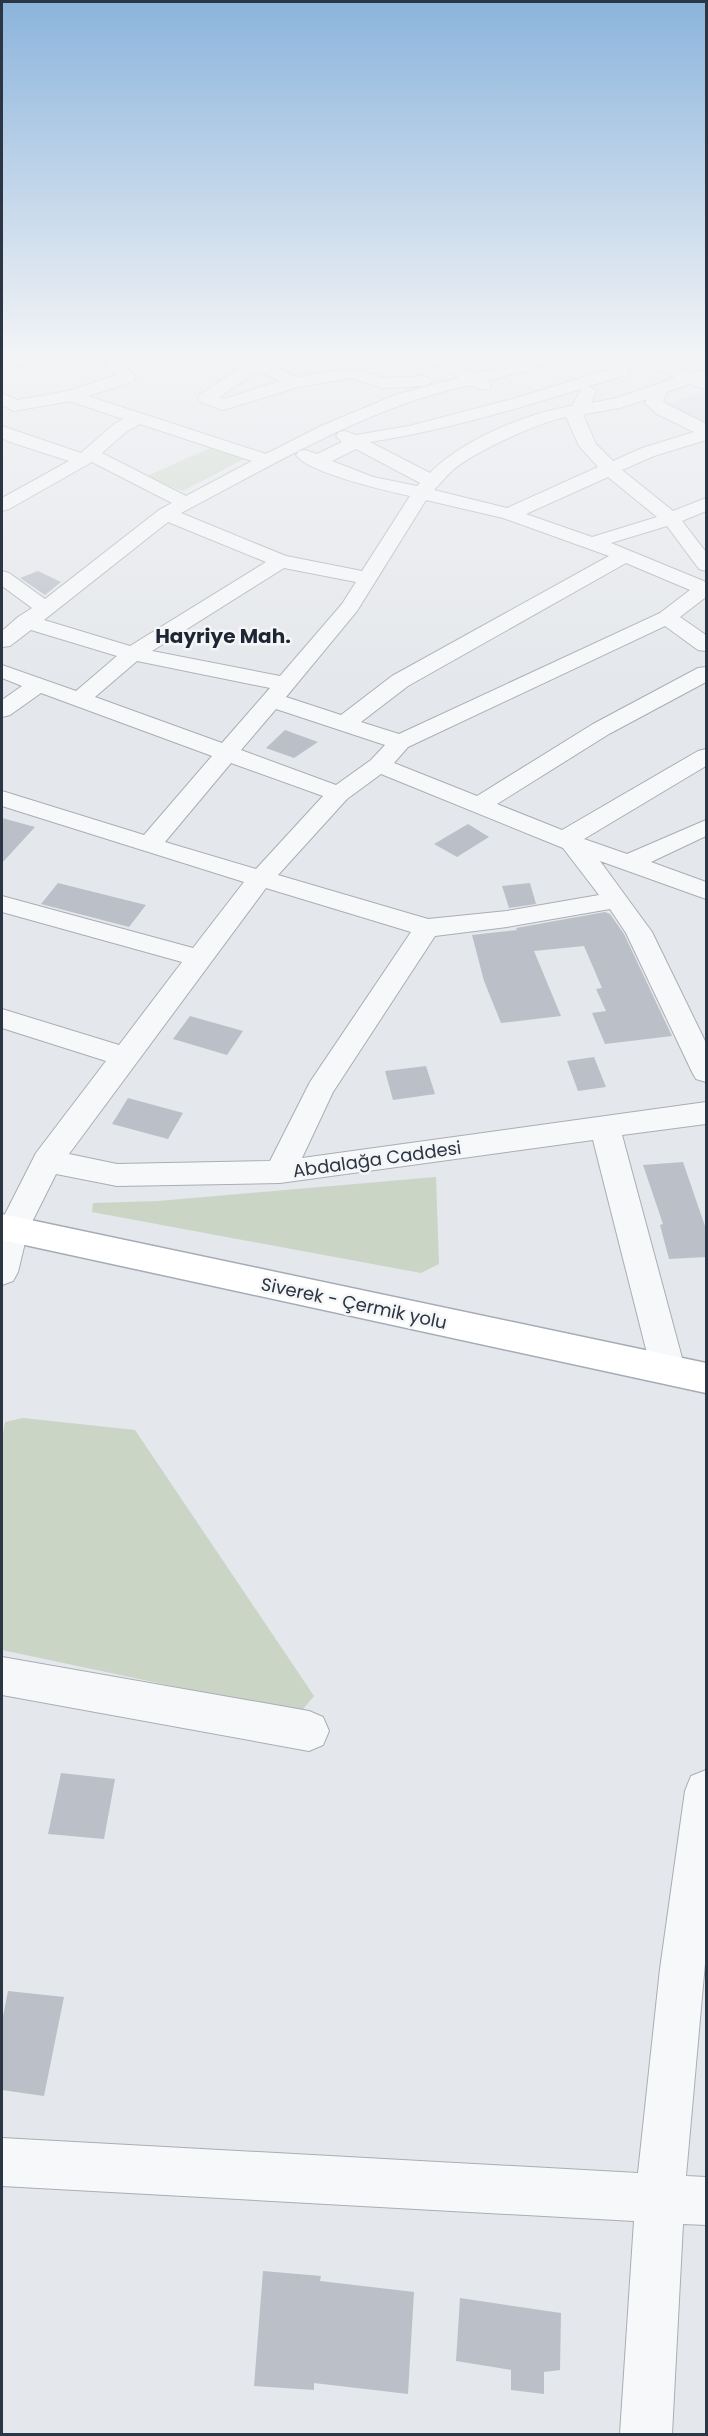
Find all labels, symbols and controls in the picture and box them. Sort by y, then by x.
district label: Hayriye Mah. [155,622,291,650]
street label: Abdalağa Caddesi [291,1135,463,1183]
street label: Siverek - Çermik yolu [259,1271,449,1335]

